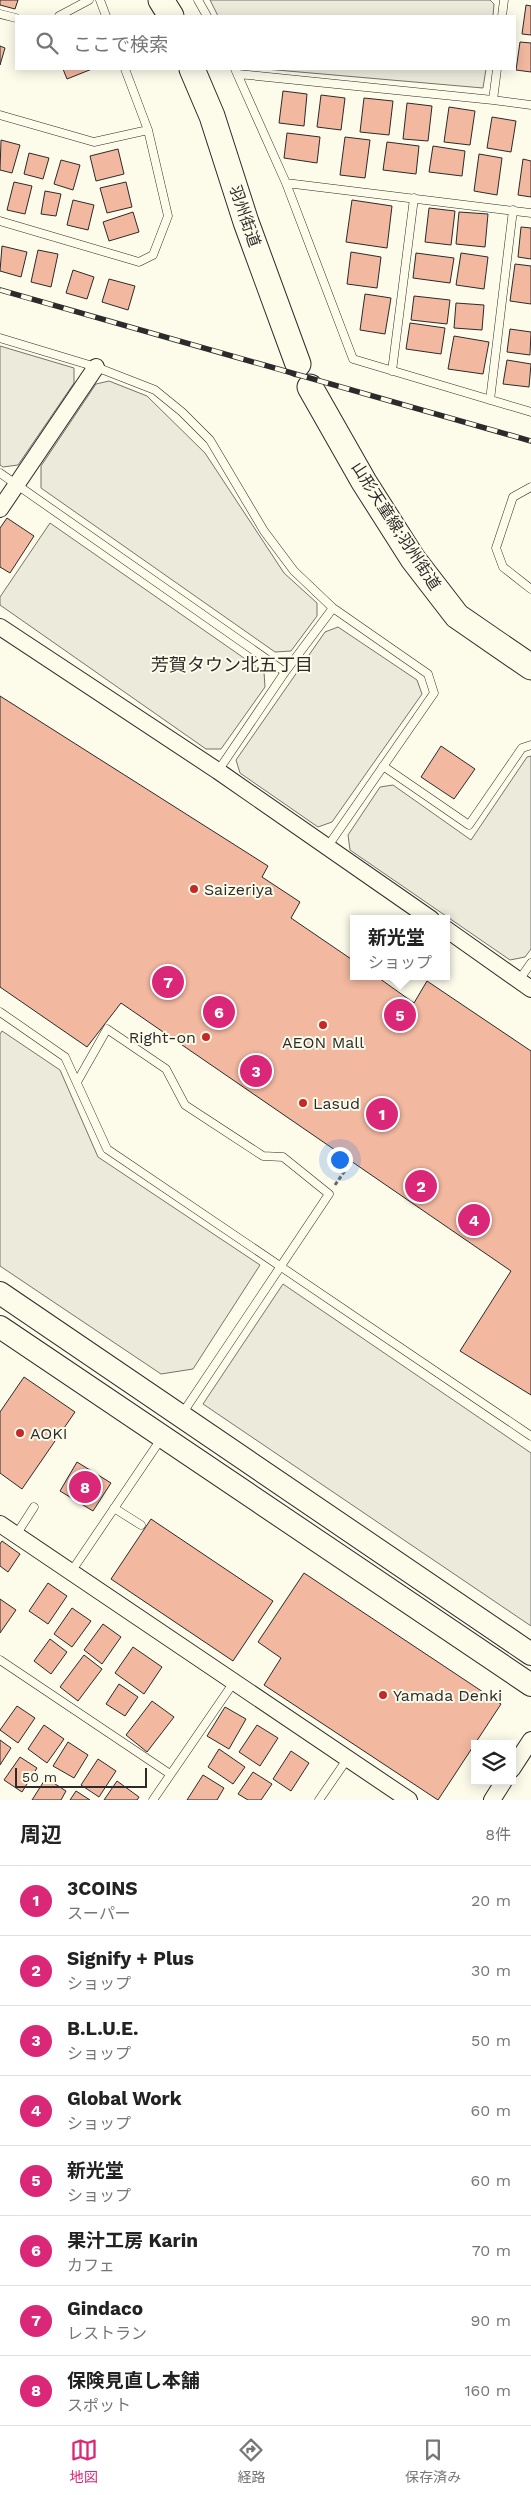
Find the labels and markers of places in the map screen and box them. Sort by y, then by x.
place label: Saizeriya [204,880,273,899]
marker: Saizeriya [188,883,200,895]
pin: 7 [152,963,184,1001]
pin: 6 [203,993,235,1031]
pin: 5 [384,996,416,1034]
marker: AEON Mall [317,1019,329,1031]
place label: Right-on [129,1028,196,1047]
marker: Right-on [200,1031,212,1043]
place label: AEON Mall [282,1033,364,1052]
pin: 3 [240,1052,272,1090]
place label: Lasud [313,1094,360,1113]
pin: 1 [366,1095,398,1133]
marker: Lasud [297,1097,309,1109]
pin: 2 [405,1167,437,1205]
pin: 4 [458,1201,490,1239]
place label: AOKI [30,1424,67,1443]
marker: AOKI [14,1427,26,1439]
pin: 8 [69,1468,101,1506]
place label: Yamada Denki [393,1686,502,1705]
marker: Yamada Denki [377,1689,389,1701]

